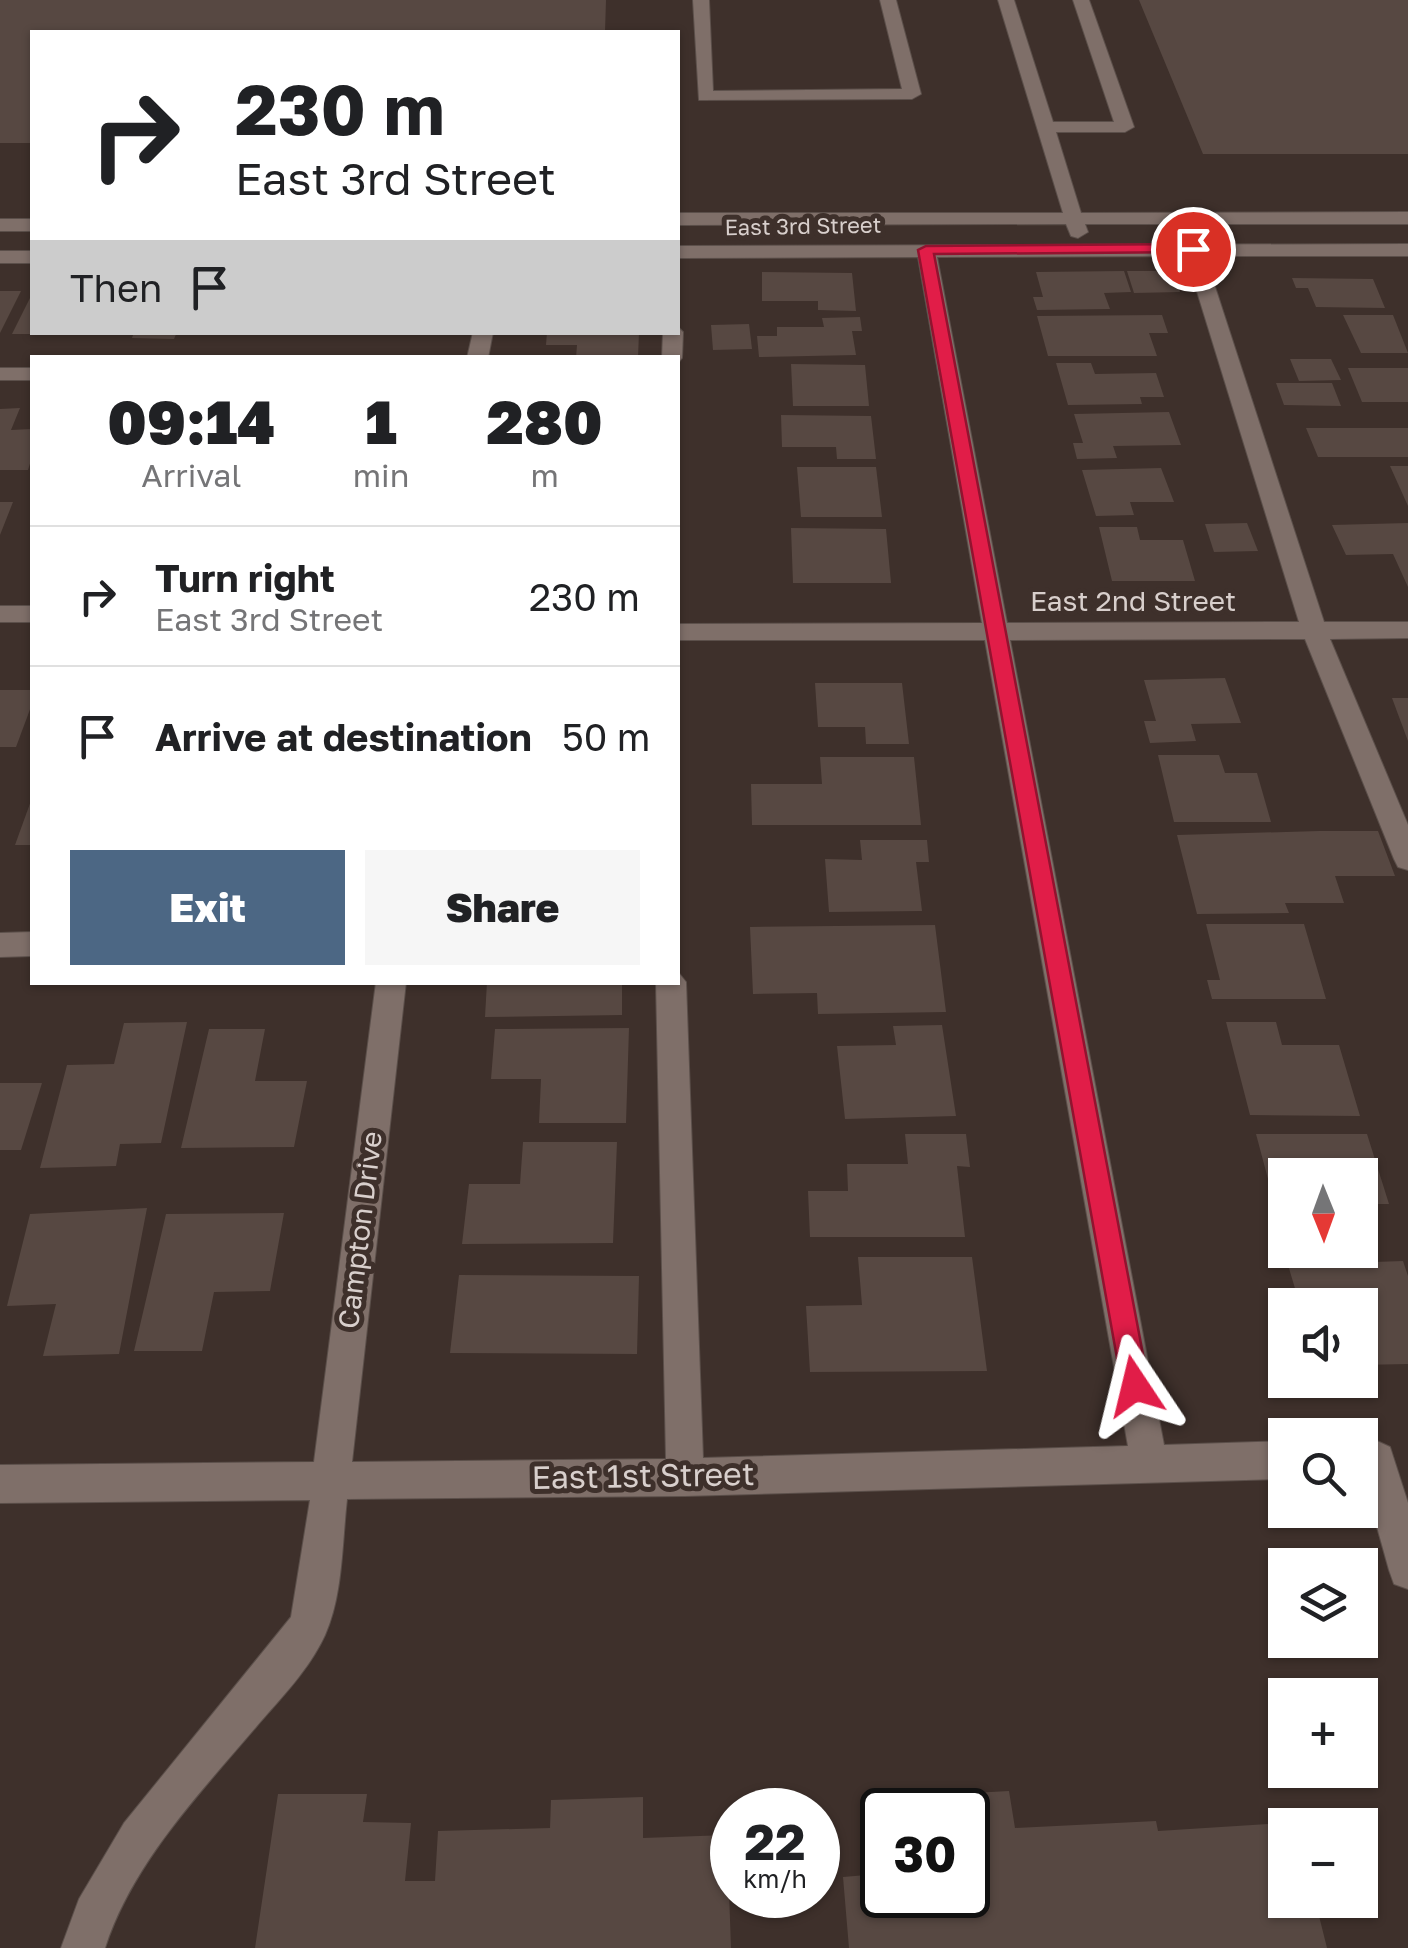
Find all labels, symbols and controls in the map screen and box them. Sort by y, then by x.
text: 230 m [235,66,445,150]
icon: right [70,70,200,200]
text: East 3rd Street [235,151,556,205]
pin [1151,207,1236,292]
street label: East 3rd Street [724,211,882,240]
icon: arrive [1166,222,1221,277]
icon: arrive [182,260,237,315]
text: Then [70,265,162,310]
text: 09:14 [107,385,275,457]
text: 1 [365,385,397,457]
text: 280 [487,385,603,457]
text: Arrival [141,456,242,494]
text: min [353,456,409,494]
text: m [531,456,559,494]
text: Turn right [155,555,335,600]
icon: right [70,569,125,624]
text: 230 m [529,574,640,619]
street label: East 2nd Street [1030,584,1236,617]
text: East 3rd Street [155,600,383,638]
icon: arrive [70,709,125,764]
text: Arrive at destination [155,714,532,759]
text: 50 m [562,714,650,759]
button: Exit [70,850,345,965]
button: Share [365,850,640,965]
street label: Campton Drive [331,1129,388,1330]
north arrow [1268,1158,1378,1268]
map controls [1268,1158,1378,1918]
button: sound [1268,1288,1378,1398]
position arrow [1083,1334,1187,1438]
button: search [1268,1418,1378,1528]
street label: East 1st Street [531,1454,755,1496]
button: layers [1268,1548,1378,1658]
button: + [1268,1678,1378,1788]
speed limit sign: 30 [860,1788,990,1918]
button: − [1268,1808,1378,1918]
text: 22 [744,1811,805,1871]
text: km/h [743,1863,807,1894]

